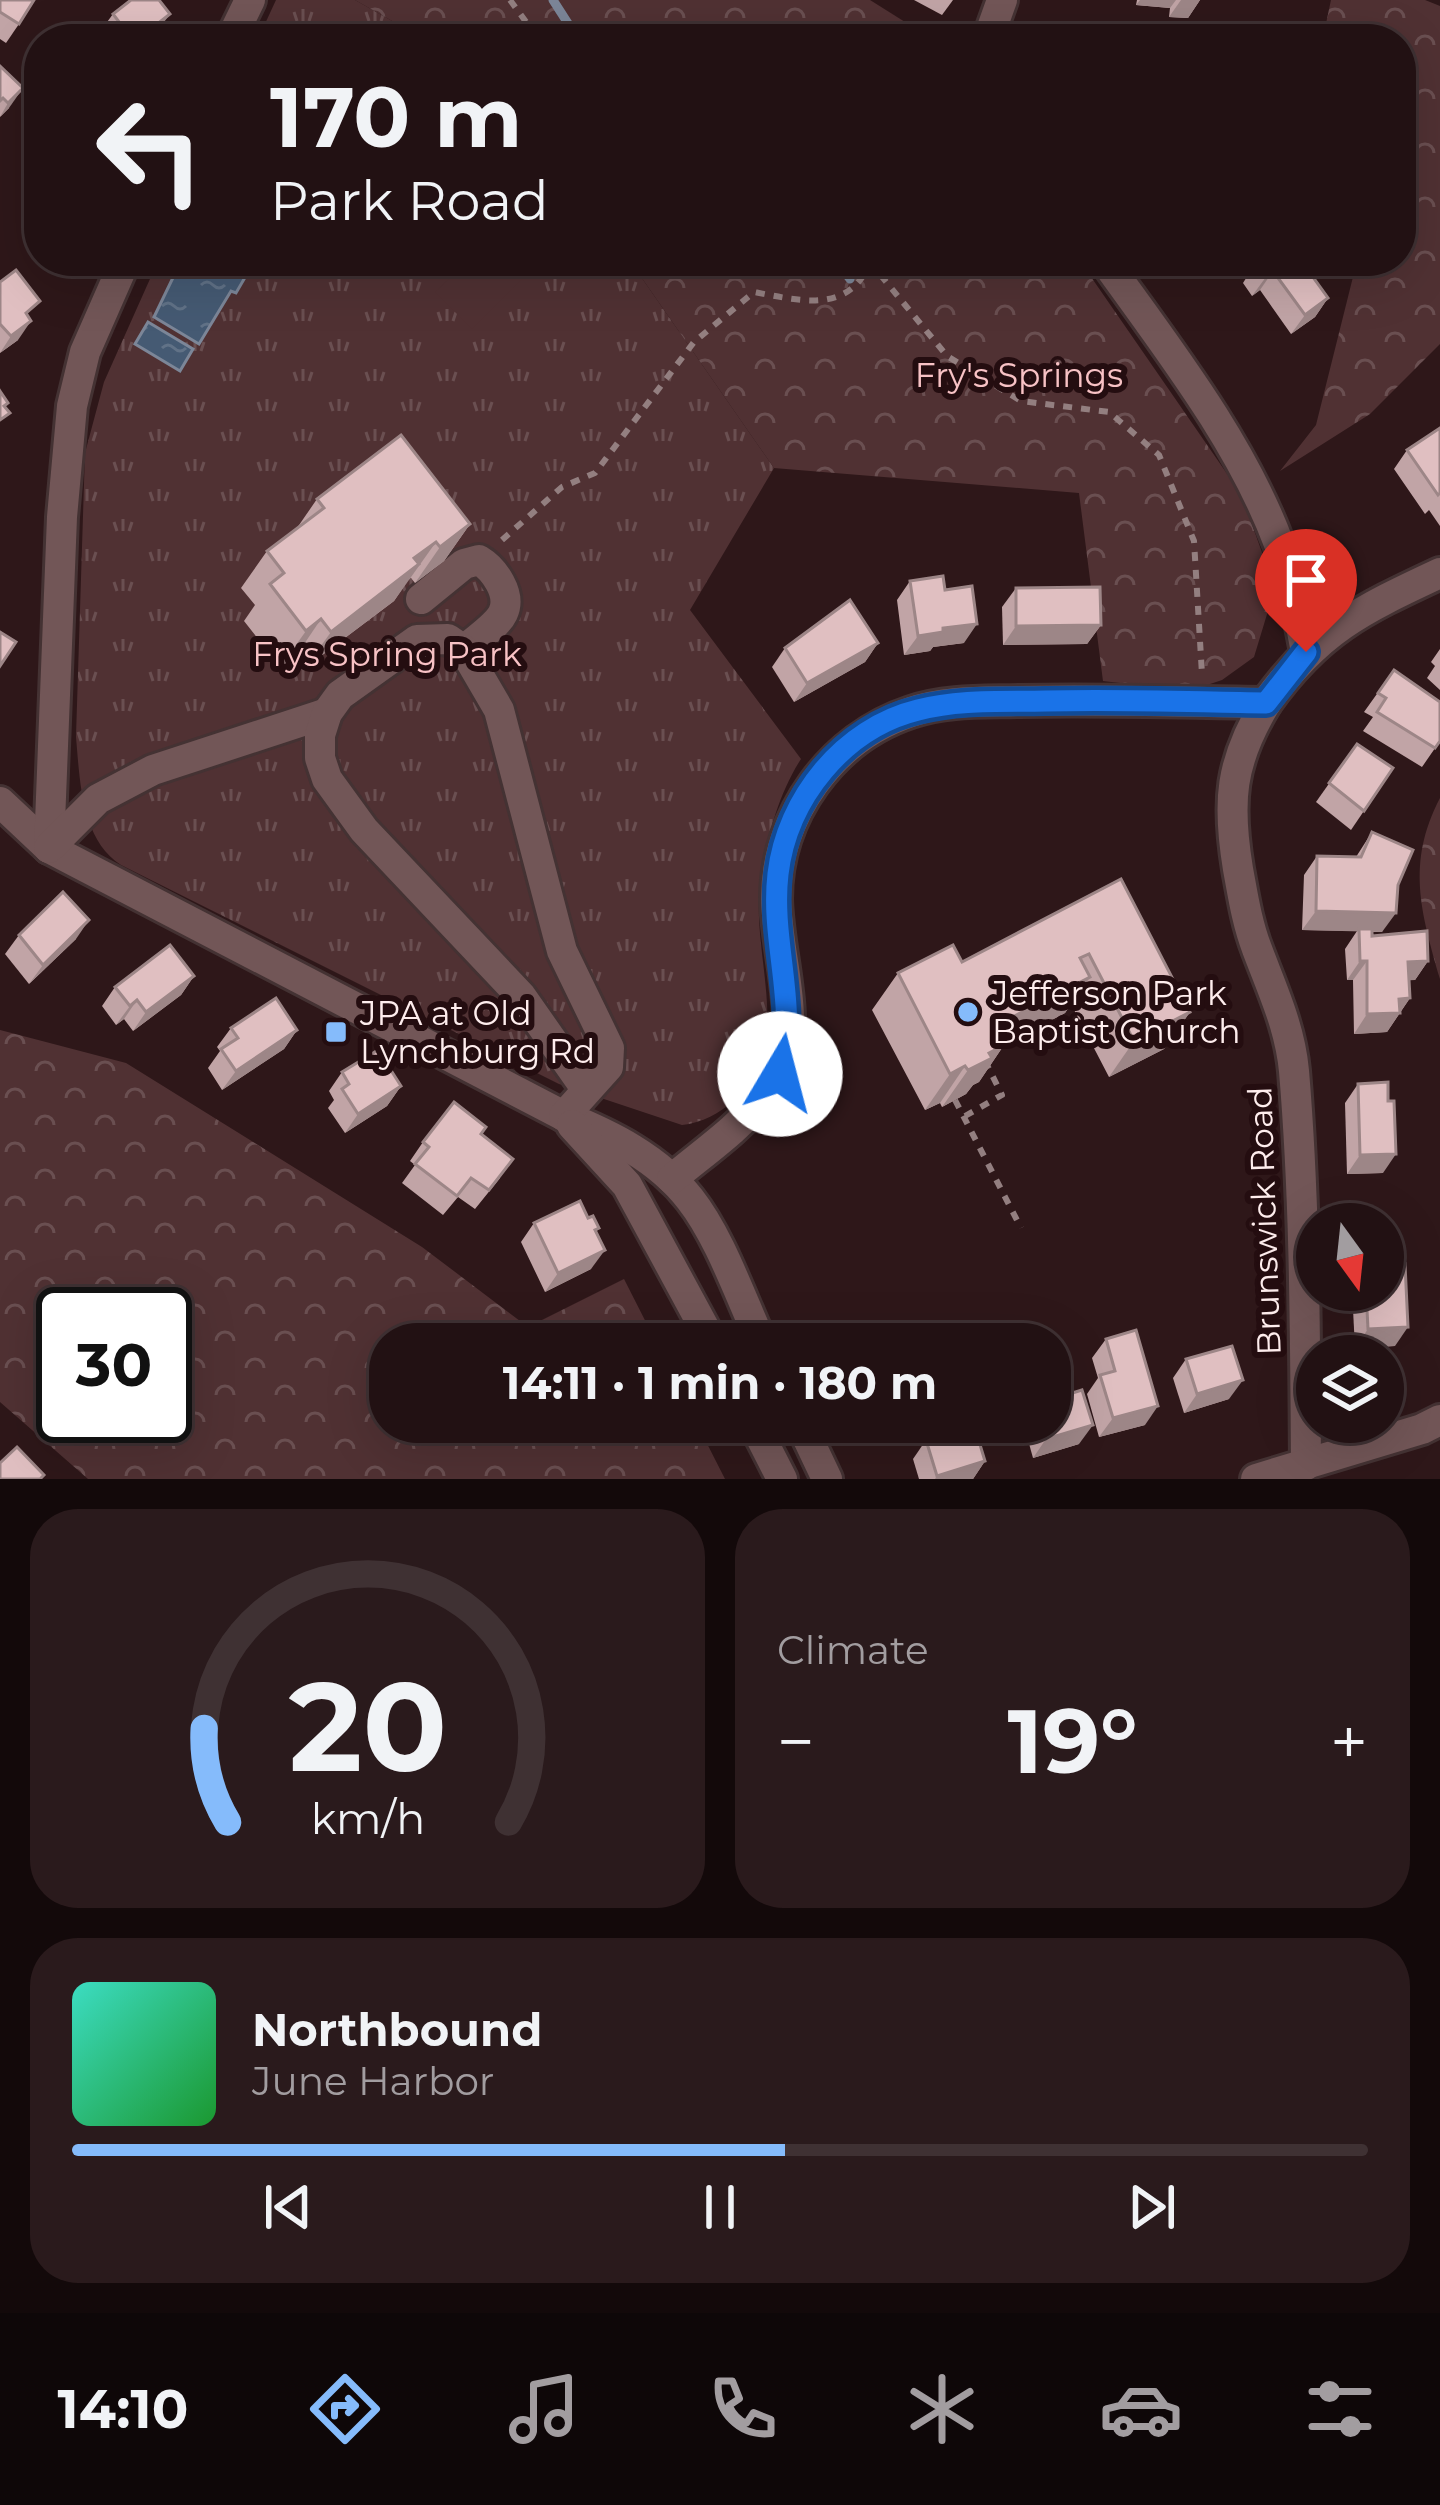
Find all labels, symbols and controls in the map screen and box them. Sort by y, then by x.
text: 170 m [270,66,522,168]
icon: left [72,72,228,228]
text: Park Road [270,168,549,234]
park label: Fry's Springs [915,355,1123,395]
pin [1255,529,1357,652]
icon: arrive [1273,547,1339,613]
park label: Frys Spring Park [252,634,522,674]
place label: Jefferson Park Baptist Church [991,973,1240,1051]
place label: JPA at Old Lynchburg Rd [359,993,595,1071]
marker: Jefferson Park Baptist Church [955,999,981,1025]
position arrow [717,1011,843,1137]
marker: JPA at Old Lynchburg Rd [323,1019,349,1045]
street label: Brunswick Road [1239,1086,1289,1356]
north arrow [1296,1203,1404,1311]
map controls [1296,1203,1404,1443]
speed limit sign: 30 [36,1287,192,1443]
button: layers [1296,1335,1404,1443]
text: 14:11 · 1 min · 180 m [503,1355,937,1410]
text: Climate [777,1626,929,1674]
text: 20 [288,1650,447,1802]
text: 19° [1007,1686,1138,1796]
text: − [777,1701,815,1782]
text: + [1330,1701,1368,1782]
text: km/h [310,1791,425,1844]
text: Northbound [252,2002,542,2057]
text: June Harbor [252,2057,494,2105]
icon: previous [255,2174,321,2240]
icon: pause [687,2174,753,2240]
icon: next [1119,2174,1185,2240]
icon: directions [303,2367,387,2451]
icon: music [502,2367,586,2451]
icon: phone [701,2367,785,2451]
icon: climate [900,2367,984,2451]
icon: car [1099,2367,1183,2451]
icon: filters [1298,2367,1382,2451]
text: 14:10 [58,2376,188,2442]

